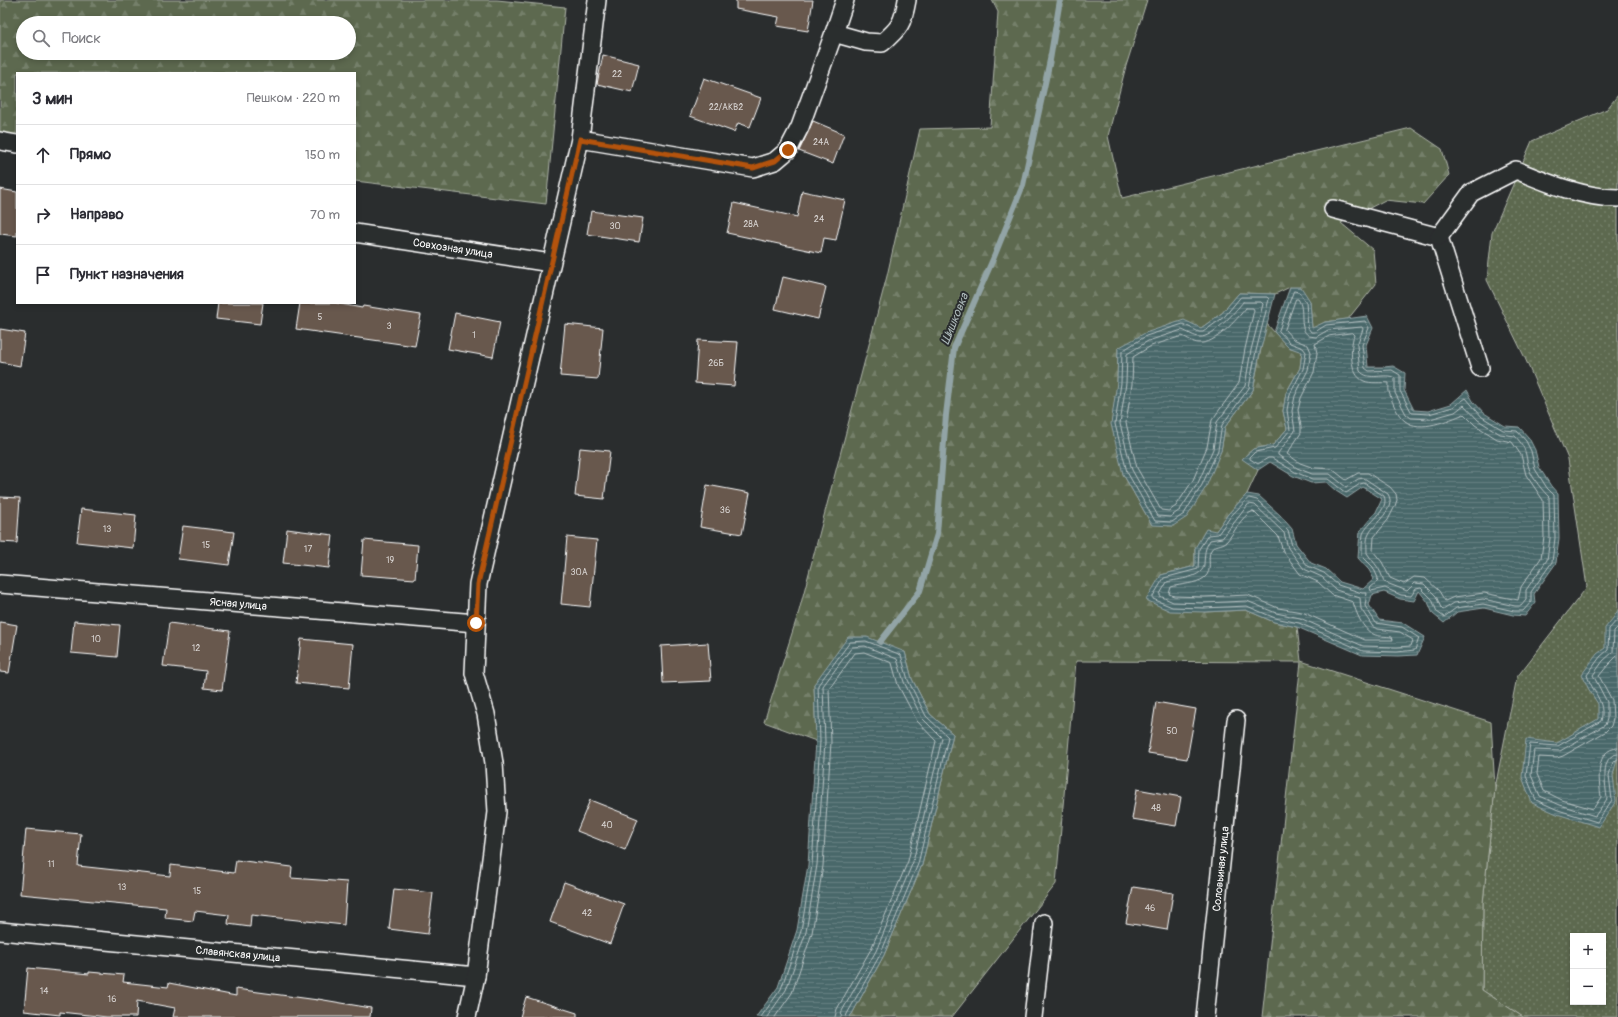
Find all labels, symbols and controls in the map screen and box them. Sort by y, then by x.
search box [16,16,356,60]
icon: search [30,27,52,49]
text: Поиск [62,29,101,48]
house number: 22 [612,69,622,80]
text: 3 мин [32,88,72,109]
text: Пешком · 220 m [247,90,340,106]
house number: 22/АКВ2 [709,102,743,113]
house number: 24А [813,137,829,148]
route end [779,141,797,159]
icon: ahead [32,144,54,166]
text: Прямо [70,145,111,164]
text: 150 m [305,147,340,163]
icon: right [32,204,54,226]
text: Направо [70,205,124,224]
text: 70 m [310,207,340,223]
house number: 24 [814,214,825,225]
house number: 28А [743,219,759,230]
house number: 30 [609,221,621,232]
street label: Совхозная улица [412,235,494,260]
icon: arrive [32,264,54,286]
text: Пункт назначения [70,265,184,284]
water label: Шишковка [938,290,973,347]
house number: 5 [318,312,323,323]
house number: 3 [386,321,392,332]
house number: 1 [472,330,476,341]
house number: 26Б [708,358,724,369]
house number: 36 [720,505,730,516]
house number: 13 [103,524,111,535]
house number: 15 [202,540,210,551]
house number: 17 [304,544,312,555]
house number: 19 [386,555,394,566]
house number: 30А [570,567,588,578]
street label: Ясная улица [209,595,267,612]
route start [467,614,485,632]
house number: 10 [91,634,101,645]
house number: 12 [192,643,200,654]
house number: 50 [1166,726,1178,737]
house number: 48 [1151,803,1161,814]
house number: 40 [601,820,613,831]
street label: Соловьиная улица [1210,826,1231,912]
house number: 11 [47,859,55,870]
house number: 13 [118,882,126,893]
house number: 15 [193,886,201,897]
house number: 46 [1145,903,1155,914]
house number: 42 [582,908,592,919]
map controls [1570,933,1606,1005]
button: + [1570,933,1606,969]
street label: Славянская улица [195,943,281,964]
button: − [1570,969,1606,1005]
house number: 14 [40,986,49,997]
house number: 16 [108,994,116,1005]

